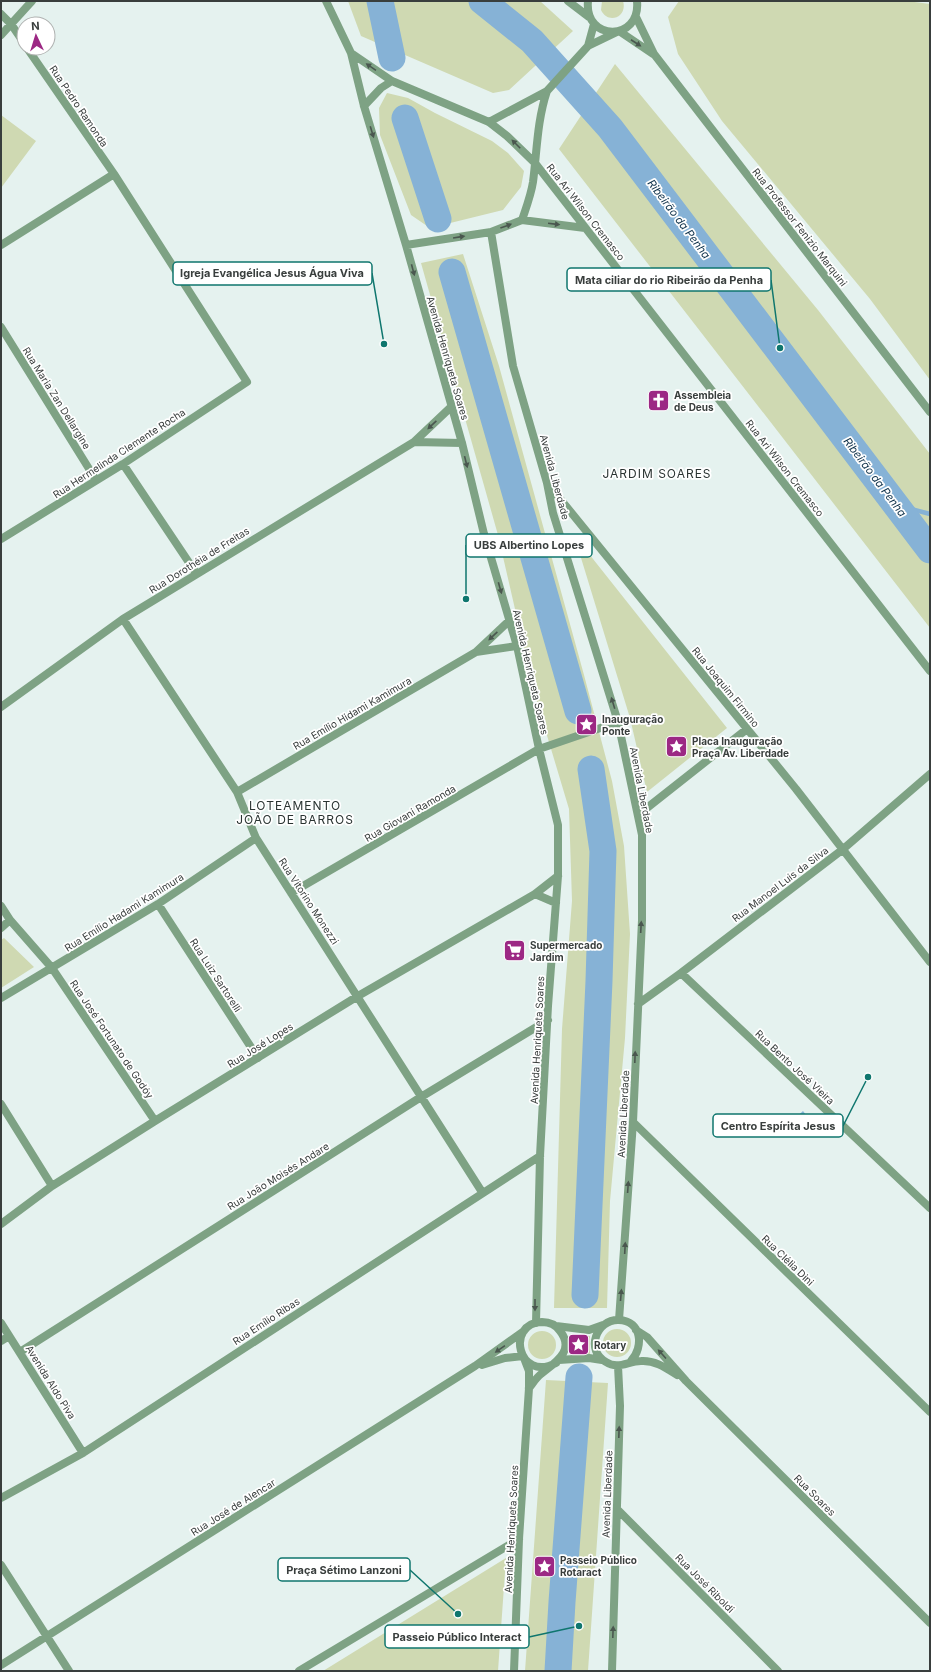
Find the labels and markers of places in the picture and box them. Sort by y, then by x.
callout: Igreja Evangélica Jesus Água Viva [173,262,372,285]
callout: Mata ciliar do rio Ribeirão da Penha [567,268,771,291]
church icon: Assembleia de Deus [646,388,672,414]
place label: Assembleia de Deus [674,389,731,413]
callout: UBS Albertino Lopes [466,534,592,557]
place icon: Inauguração Ponte [574,712,600,738]
place label: Inauguração Ponte [602,713,663,737]
place icon: Placa Inauguração Praça Av. Liberdade [664,734,690,760]
place label: Placa Inauguração Praça Av. Liberdade [692,735,789,759]
supermarket icon: Supermercado Jardim [501,938,527,964]
place label: Supermercado Jardim [530,939,602,963]
callout: Centro Espírita Jesus [713,1114,843,1137]
place icon: Rotary [566,1332,592,1358]
place label: Rotary [594,1339,626,1352]
place icon: Passeio Público Rotaract [531,1553,557,1579]
place label: Passeio Público Rotaract [560,1554,637,1578]
callout: Praça Sétimo Lanzoni [278,1558,410,1581]
callout: Passeio Público Interact [385,1625,529,1648]

